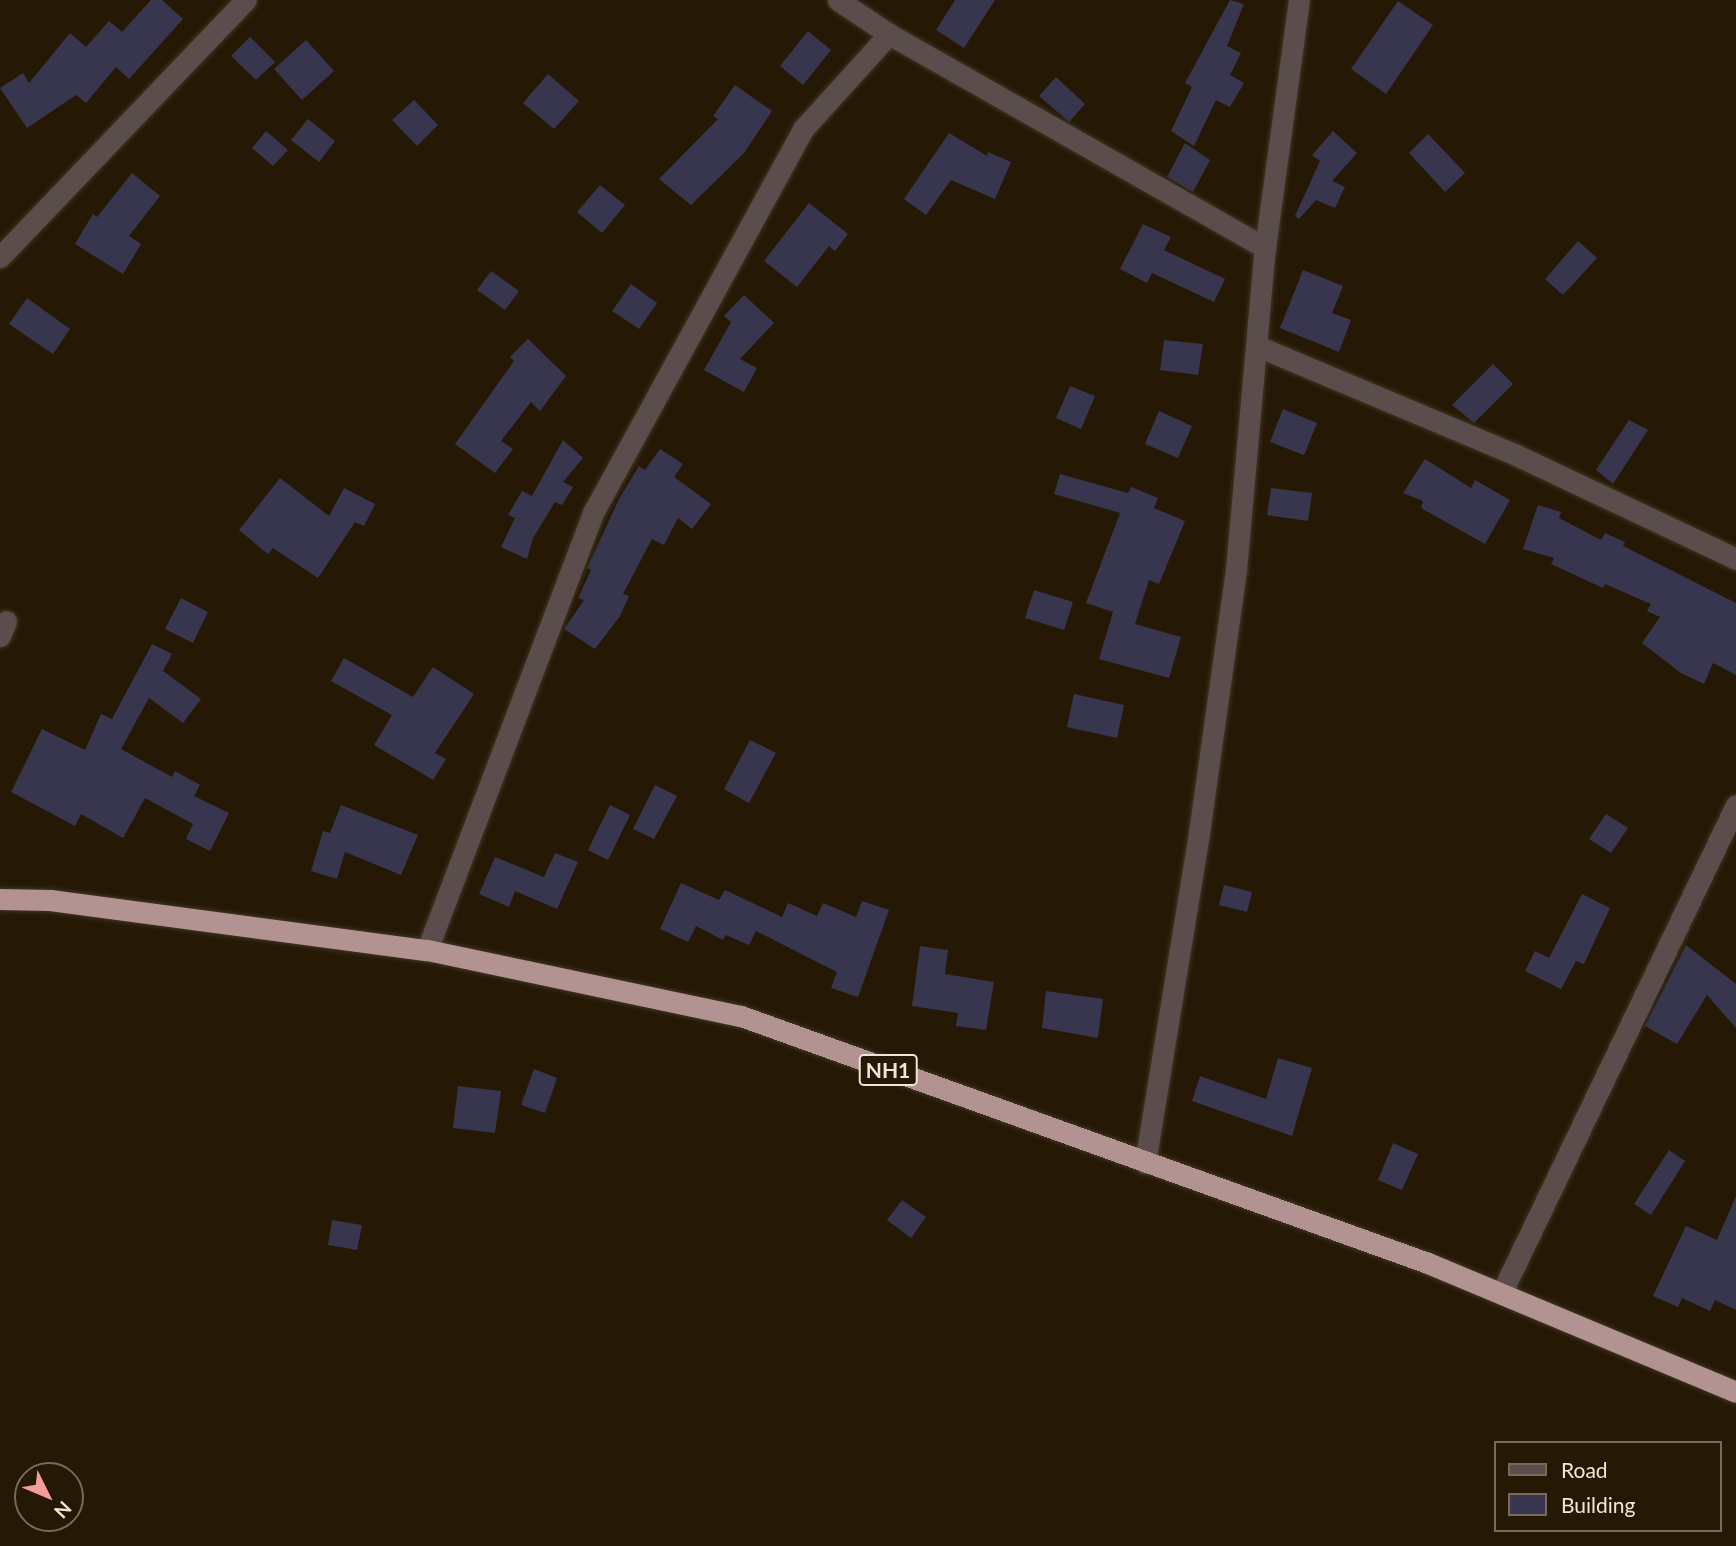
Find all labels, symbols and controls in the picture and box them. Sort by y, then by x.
road number: NH1 [858,1052,918,1088]
legend [1494,1441,1722,1532]
text: Road [1561,1457,1608,1482]
north arrow [14,1462,84,1532]
text: Building [1561,1492,1636,1517]
text: N [50,1497,77,1523]

